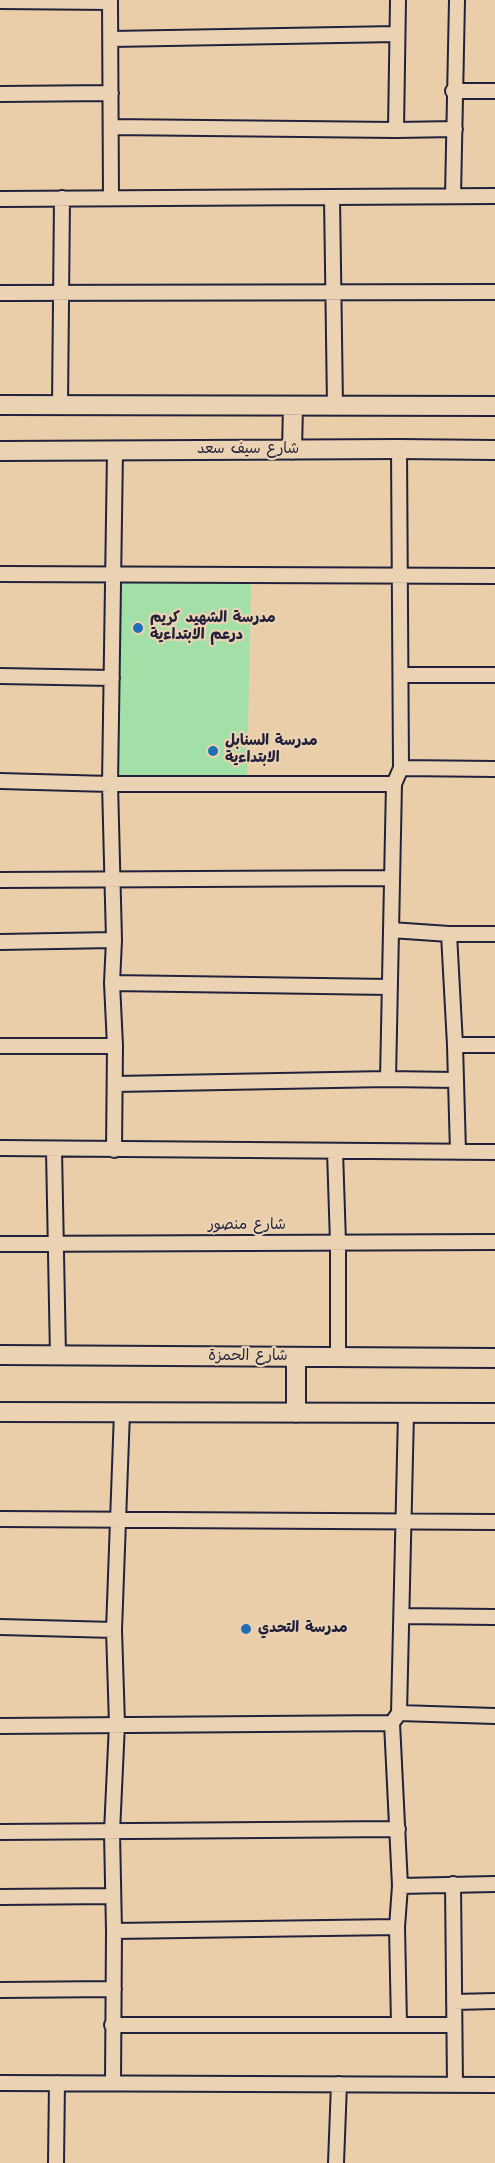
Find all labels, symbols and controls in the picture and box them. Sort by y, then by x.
street label: شارع سيف سعد [197,441,299,459]
place label: مدرسة الشهيد كريم درعم الابتداءية [150,610,276,645]
marker: مدرسة الشهيد كريم درعم الابتداءية [131,621,145,635]
place label: مدرسة السنابل الابتداءية [225,733,318,768]
marker: مدرسة السنابل الابتداءية [206,744,220,758]
street label: شارع منصور [208,1217,286,1235]
street label: شارع الحمزة [208,1348,288,1366]
place label: مدرسة التحدي [258,1620,348,1638]
marker: مدرسة التحدي [239,1622,253,1636]

